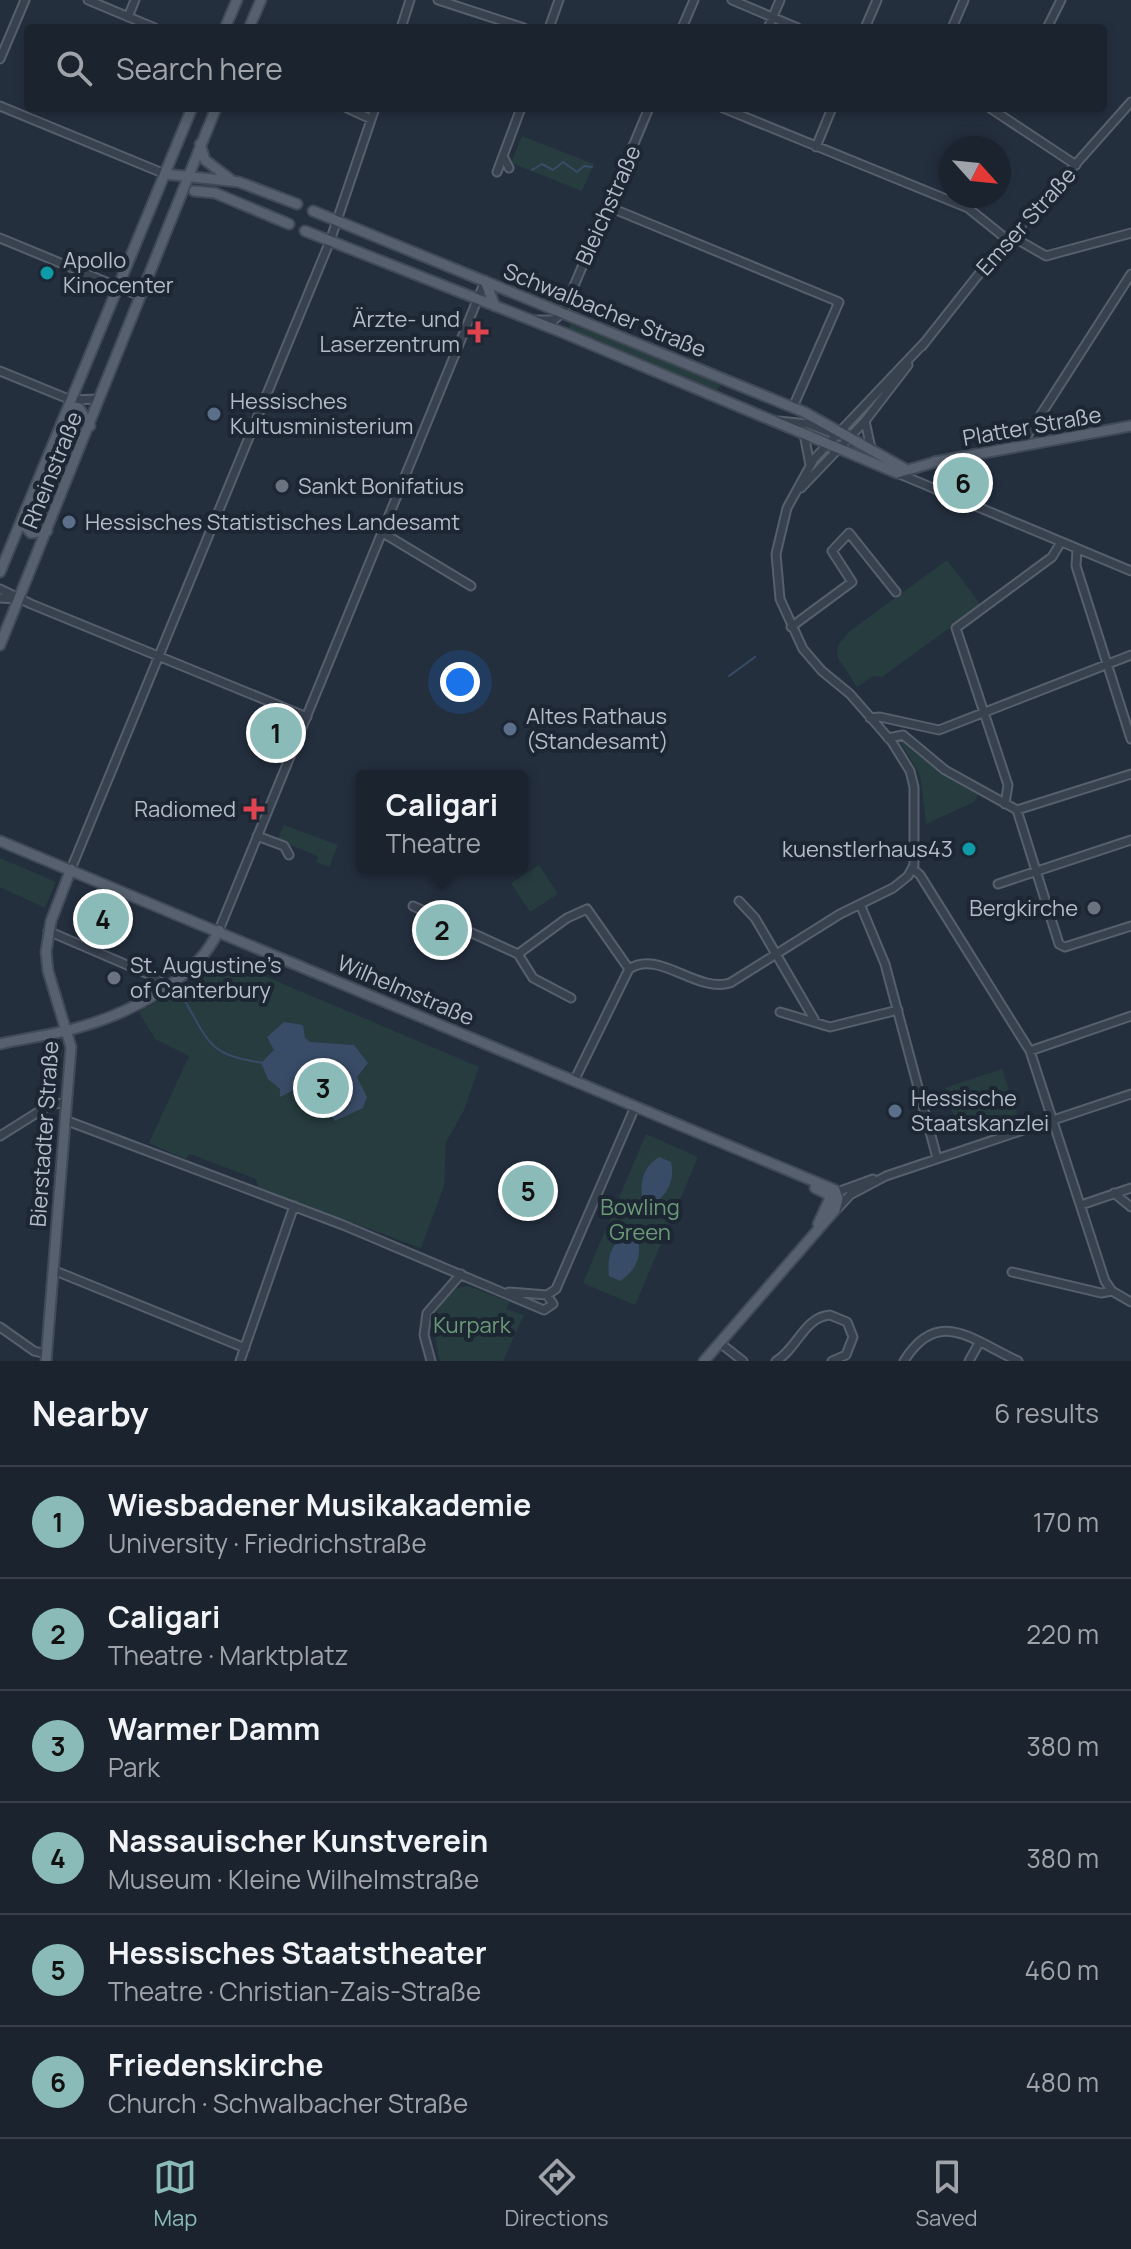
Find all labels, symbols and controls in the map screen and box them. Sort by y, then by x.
search box [24,24,1107,112]
icon: search [52,46,96,90]
text: Search here [116,48,283,89]
north arrow [939,136,1011,208]
street label: Bleichstraße [568,140,648,270]
street label: Emser Straße [969,160,1083,282]
place label: Apollo Kinocenter [63,245,174,300]
street label: Schwalbacher Straße [499,256,711,364]
marker: Apollo Kinocenter [38,264,56,282]
place label: Ärzte- und Laserzentrum [319,304,460,359]
marker: Ärzte- und Laserzentrum [467,321,489,343]
place label: Hessisches Kultusministerium [230,386,414,441]
street label: Platter Straße [960,399,1104,453]
marker: Hessisches Kultusministerium [205,405,223,423]
street label: Rheinstraße [15,407,89,533]
pin: 6 [937,453,989,513]
place label: Sankt Bonifatius [298,471,464,501]
marker: Sankt Bonifatius [273,477,291,495]
place label: Hessisches Statistisches Landesamt [85,507,460,537]
marker: Hessisches Statistisches Landesamt [60,513,78,531]
your location [440,662,480,702]
place label: Altes Rathaus (Standesamt) [526,701,669,756]
pin: 1 [250,703,302,763]
marker: Altes Rathaus (Standesamt) [501,720,519,738]
popup [356,770,528,874]
text: Caligari [386,784,498,825]
place label: Radiomed [134,794,236,824]
marker: Radiomed [243,798,265,820]
text: Theatre [386,825,481,861]
place label: kuenstlerhaus43 [782,834,953,864]
marker: kuenstlerhaus43 [960,840,978,858]
pin: 4 [77,889,129,949]
place label: Bergkirche [969,893,1078,923]
marker: Bergkirche [1085,899,1103,917]
pin: 2 [416,900,468,960]
street label: Wilhelmstraße [333,948,479,1032]
place label: St. Augustine’s of Canterbury [130,950,281,1005]
marker: St. Augustine’s of Canterbury [105,969,123,987]
street label: Bierstadter Straße [23,1040,65,1228]
pin: 3 [297,1058,349,1118]
place label: Hessische Staatskanzlei [911,1083,1049,1138]
marker: Hessische Staatskanzlei [886,1102,904,1120]
pin: 5 [502,1161,554,1221]
park label: Bowling Green [600,1192,680,1247]
park label: Kurpark [433,1310,512,1340]
text: Nearby [32,1390,148,1436]
text: 6 results [994,1395,1099,1431]
text: Wiesbadener Musikakademie [108,1484,531,1525]
text: 1 [52,1504,64,1540]
text: 170 m [1033,1504,1099,1540]
text: University · Friedrichstraße [108,1525,427,1561]
text: Caligari [108,1596,220,1637]
text: 2 [50,1616,66,1652]
text: 220 m [1026,1616,1099,1652]
text: Theatre · Marktplatz [108,1637,348,1673]
text: Warmer Damm [108,1708,320,1749]
text: 3 [50,1728,66,1764]
text: 380 m [1026,1728,1099,1764]
text: Park [108,1749,160,1785]
text: Nassauischer Kunstverein [108,1820,488,1861]
text: 4 [50,1840,66,1876]
text: 380 m [1026,1840,1099,1876]
text: Museum · Kleine Wilhelmstraße [108,1861,479,1897]
text: Hessisches Staatstheater [108,1932,487,1973]
text: 5 [50,1952,66,1988]
text: 460 m [1024,1952,1099,1988]
text: Theatre · Christian-Zais-Straße [108,1973,481,2009]
text: Friedenskirche [108,2044,324,2085]
text: 6 [50,2064,66,2100]
text: 480 m [1025,2064,1099,2100]
text: Church · Schwalbacher Straße [108,2085,468,2121]
tab: Map [153,2155,197,2233]
tab: Directions [504,2155,609,2233]
tab: Saved [916,2155,978,2233]

